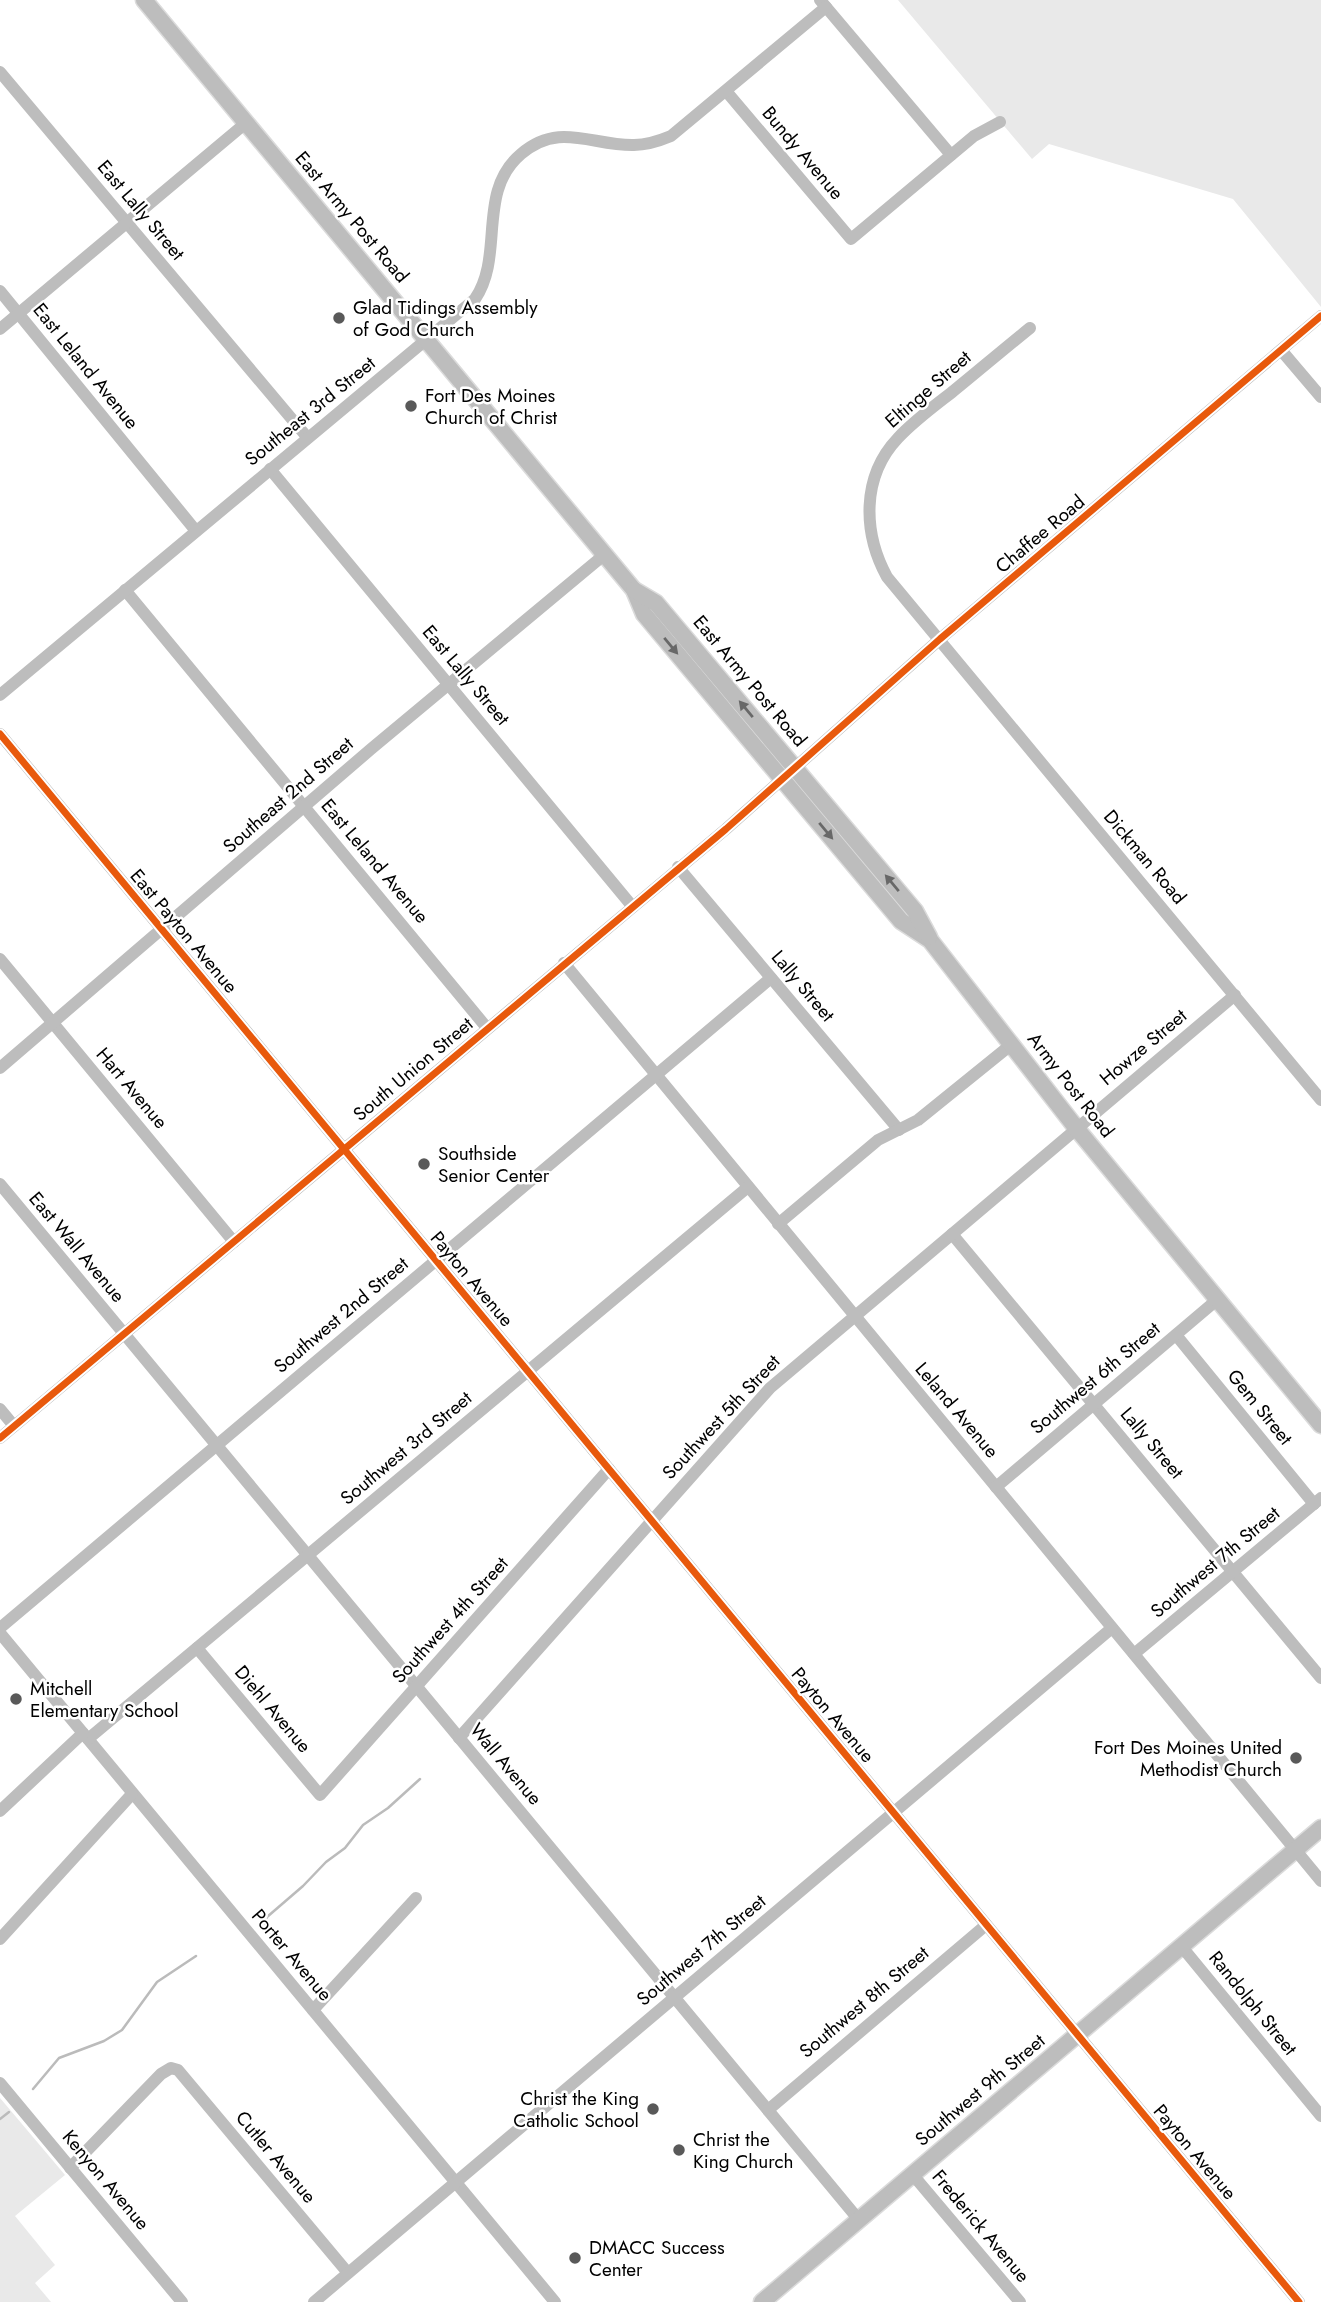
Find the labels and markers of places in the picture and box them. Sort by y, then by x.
place label: Glad Tidings Assembly of God Church [353,294,538,343]
marker: Glad Tidings Assembly of God Church [331,310,347,326]
place label: Fort Des Moines Church of Christ [425,382,558,431]
marker: Fort Des Moines Church of Christ [403,398,419,414]
place label: Southside Senior Center [438,1140,550,1189]
marker: Southside Senior Center [416,1156,432,1172]
place label: Mitchell Elementary School [30,1675,179,1724]
marker: Mitchell Elementary School [8,1691,24,1707]
place label: Fort Des Moines United Methodist Church [1094,1734,1282,1783]
marker: Fort Des Moines United Methodist Church [1288,1750,1304,1766]
place label: Christ the King Catholic School [513,2085,639,2134]
marker: Christ the King Catholic School [645,2101,661,2117]
place label: Christ the King Church [693,2126,793,2175]
marker: Christ the King Church [671,2142,687,2158]
place label: DMACC Success Center [589,2234,725,2283]
marker: DMACC Success Center [567,2250,583,2266]

